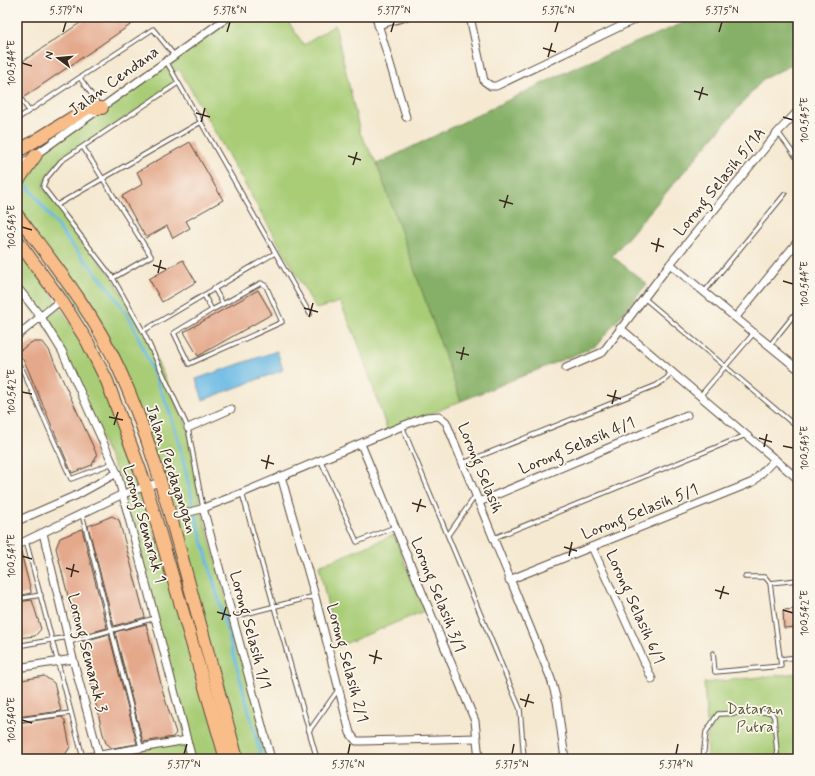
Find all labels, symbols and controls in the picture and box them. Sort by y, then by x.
text: 5.379°N [49,4,83,18]
text: 5.378°N [213,4,247,18]
text: 5.377°N [377,4,411,18]
text: 5.376°N [542,4,575,18]
text: 5.375°N [705,4,739,18]
north arrow [38,38,78,78]
text: 100.544°E [5,40,19,86]
street label: Jalan Cendana [65,41,163,121]
text: N [42,50,57,61]
text: 100.545°E [798,97,812,143]
street label: Lorong Selasih 5/1A [670,123,771,242]
text: 100.543°E [5,205,19,249]
text: 100.544°E [798,261,812,307]
text: 100.542°E [5,369,19,415]
street label: Jalan Perdagangan [139,402,202,536]
street label: Lorong Selasih 4/1 [516,412,638,481]
street label: Lorong Selasih [451,420,508,517]
text: 100.543°E [798,426,812,470]
street label: Lorong Semarak 1 [116,463,171,586]
street label: Lorong Selasih 5/1 [579,479,702,546]
text: 100.541°E [5,534,19,578]
street label: Lorong Selasih 3/1 [405,535,471,656]
street label: Lorong Selasih 6/1 [600,547,670,668]
street label: Lorong Selasih 1/1 [223,569,276,692]
text: 100.542°E [798,590,812,636]
street label: Lorong Semarak 3 [61,591,112,715]
street label: Lorong Selasih 2/1 [320,601,373,725]
text: 100.540°E [5,697,19,743]
park label: Dataran Putra [727,699,783,738]
text: 5.377°N [167,758,201,772]
text: 5.376°N [332,758,365,772]
text: 5.375°N [495,758,529,772]
text: 5.374°N [659,758,693,772]

